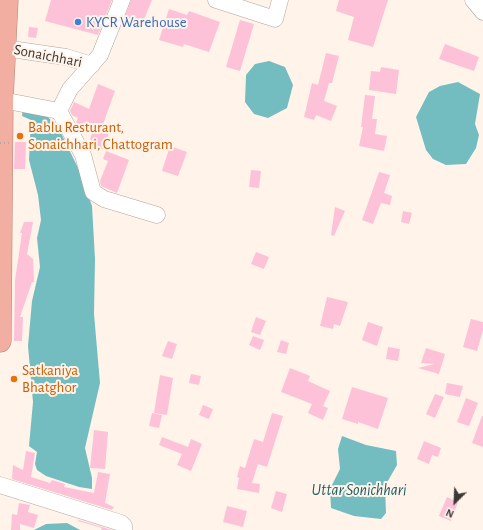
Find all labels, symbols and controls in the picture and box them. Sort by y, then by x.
place label: KYCR Warehouse [86,13,187,31]
marker: KYCR Warehouse [73,17,83,27]
street label: Sonaichhari [12,41,84,71]
place label: Bablu Resturant, Sonaichhari, Chattogram [28,118,173,153]
marker: Bablu Resturant, Sonaichhari, Chattogram [15,131,25,141]
place label: Satkaniya Bhatghor [22,361,78,396]
marker: Satkaniya Bhatghor [9,374,19,384]
water label: Uttar Sonichhari [311,480,407,500]
north arrow [435,482,475,522]
text: N [444,507,456,520]

